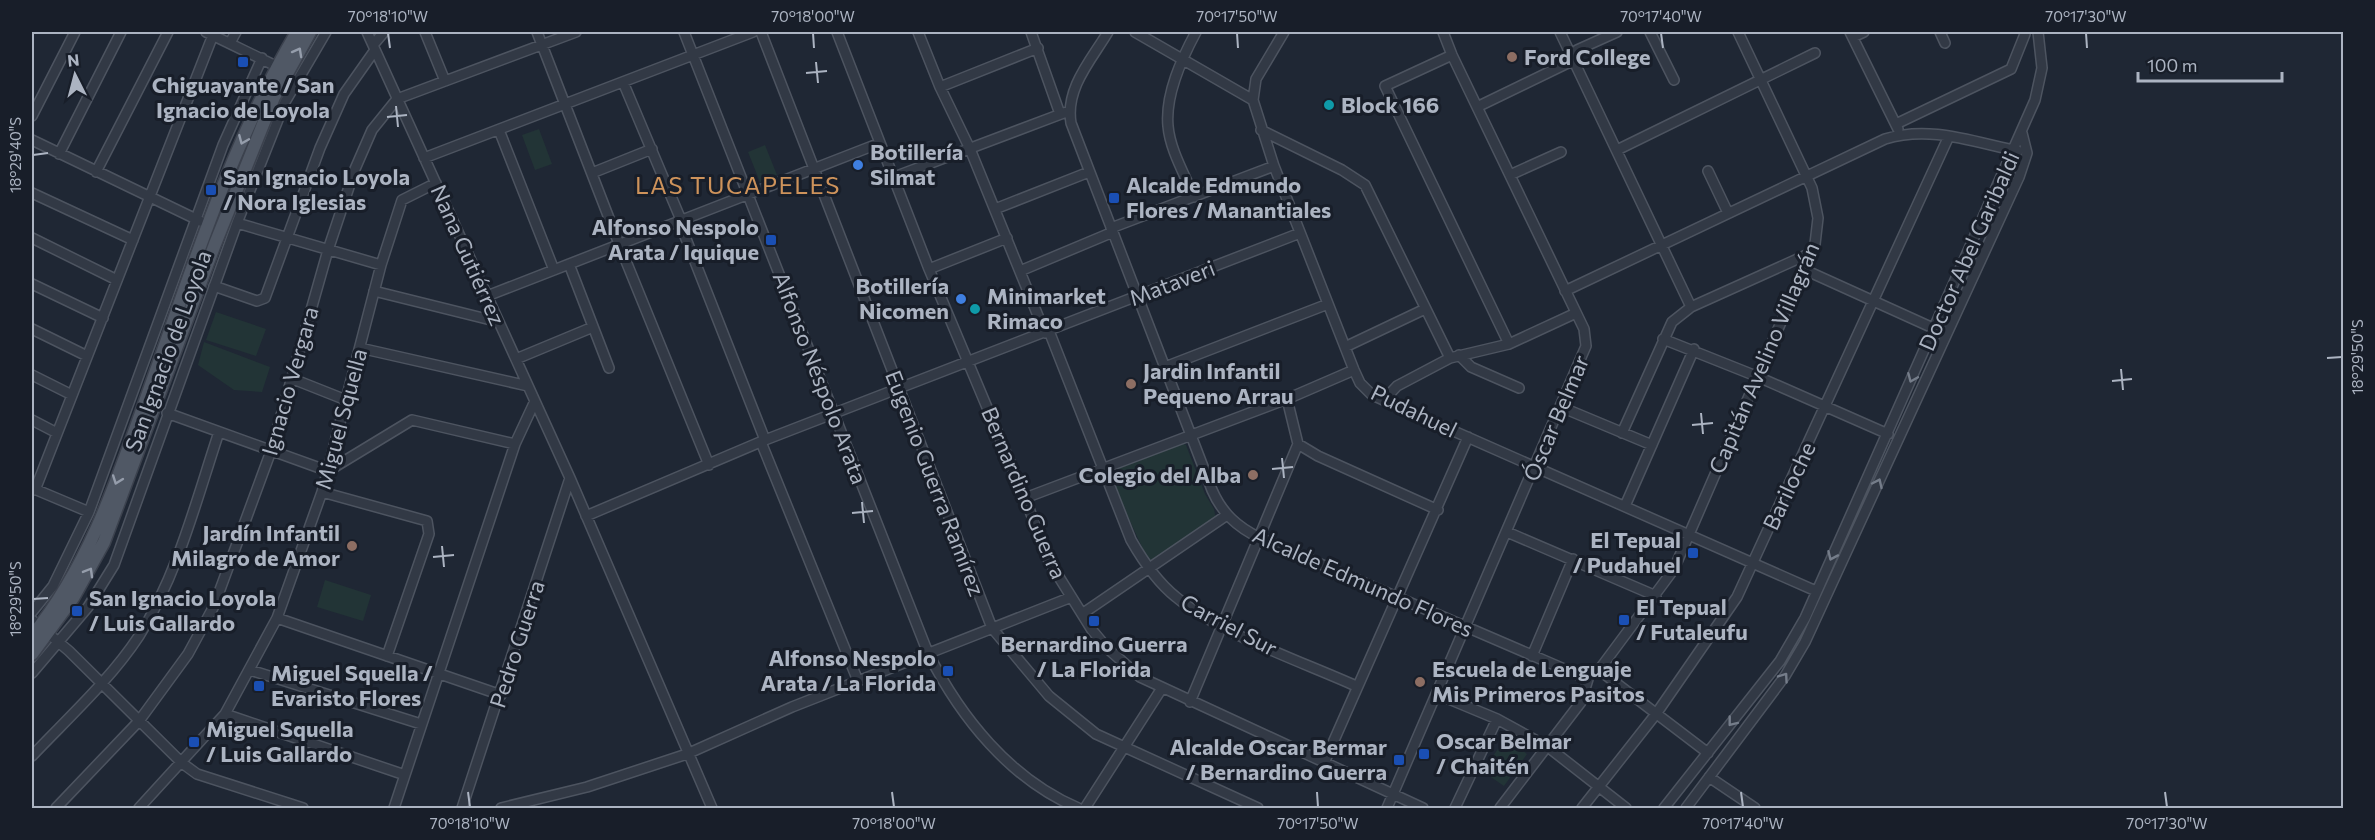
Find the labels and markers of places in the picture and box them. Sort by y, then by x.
place label: Ford College [1524,43,1651,70]
marker: Ford College [1505,50,1519,64]
marker: Chiguayante / San Ignacio de Loyola [236,55,250,69]
place label: Chiguayante / San Ignacio de Loyola [152,71,334,123]
place label: Block 166 [1341,91,1439,118]
marker: Block 166 [1322,98,1336,112]
place label: Botillería Silmat [870,138,963,190]
marker: Botillería Silmat [851,158,865,172]
place label: San Ignacio Loyola / Nora Iglesias [223,163,410,215]
place label: Alcalde Edmundo Flores / Manantiales [1126,171,1331,223]
marker: San Ignacio Loyola / Nora Iglesias [204,183,218,197]
marker: Alcalde Edmundo Flores / Manantiales [1107,191,1121,205]
place label: Alfonso Nespolo Arata / Iquique [591,213,759,265]
marker: Alfonso Nespolo Arata / Iquique [764,233,778,247]
place label: Botillería Nicomen [856,272,949,324]
place label: Minimarket Rimaco [987,282,1106,334]
marker: Botillería Nicomen [954,292,968,306]
marker: Minimarket Rimaco [968,302,982,316]
place label: Jardin Infantil Pequeno Arrau [1143,357,1294,409]
marker: Jardin Infantil Pequeno Arrau [1124,377,1138,391]
place label: Colegio del Alba [1079,461,1241,488]
marker: Colegio del Alba [1246,468,1260,482]
place label: Jardín Infantil Milagro de Amor [171,519,340,571]
place label: El Tepual / Pudahuel [1573,526,1681,578]
marker: Jardín Infantil Milagro de Amor [345,539,359,553]
marker: El Tepual / Pudahuel [1686,546,1700,560]
place label: San Ignacio Loyola / Luis Gallardo [89,584,276,636]
place label: El Tepual / Futaleufu [1636,593,1748,645]
marker: San Ignacio Loyola / Luis Gallardo [70,604,84,618]
marker: El Tepual / Futaleufu [1617,613,1631,627]
marker: Bernardino Guerra / La Florida [1087,614,1101,628]
place label: Bernardino Guerra / La Florida [1000,630,1188,682]
place label: Alfonso Nespolo Arata / La Florida [760,644,936,696]
place label: Escuela de Lenguaje Mis Primeros Pasitos [1432,655,1645,707]
place label: Miguel Squella / Evaristo Flores [271,659,433,711]
marker: Alfonso Nespolo Arata / La Florida [941,664,955,678]
marker: Escuela de Lenguaje Mis Primeros Pasitos [1413,675,1427,689]
marker: Miguel Squella / Evaristo Flores [252,679,266,693]
place label: Miguel Squella / Luis Gallardo [206,715,354,767]
place label: Oscar Belmar / Chaitén [1436,727,1572,779]
place label: Alcalde Oscar Bermar / Bernardino Guerra [1170,733,1387,785]
marker: Miguel Squella / Luis Gallardo [187,735,201,749]
marker: Oscar Belmar / Chaitén [1417,747,1431,761]
marker: Alcalde Oscar Bermar / Bernardino Guerra [1392,753,1406,767]

